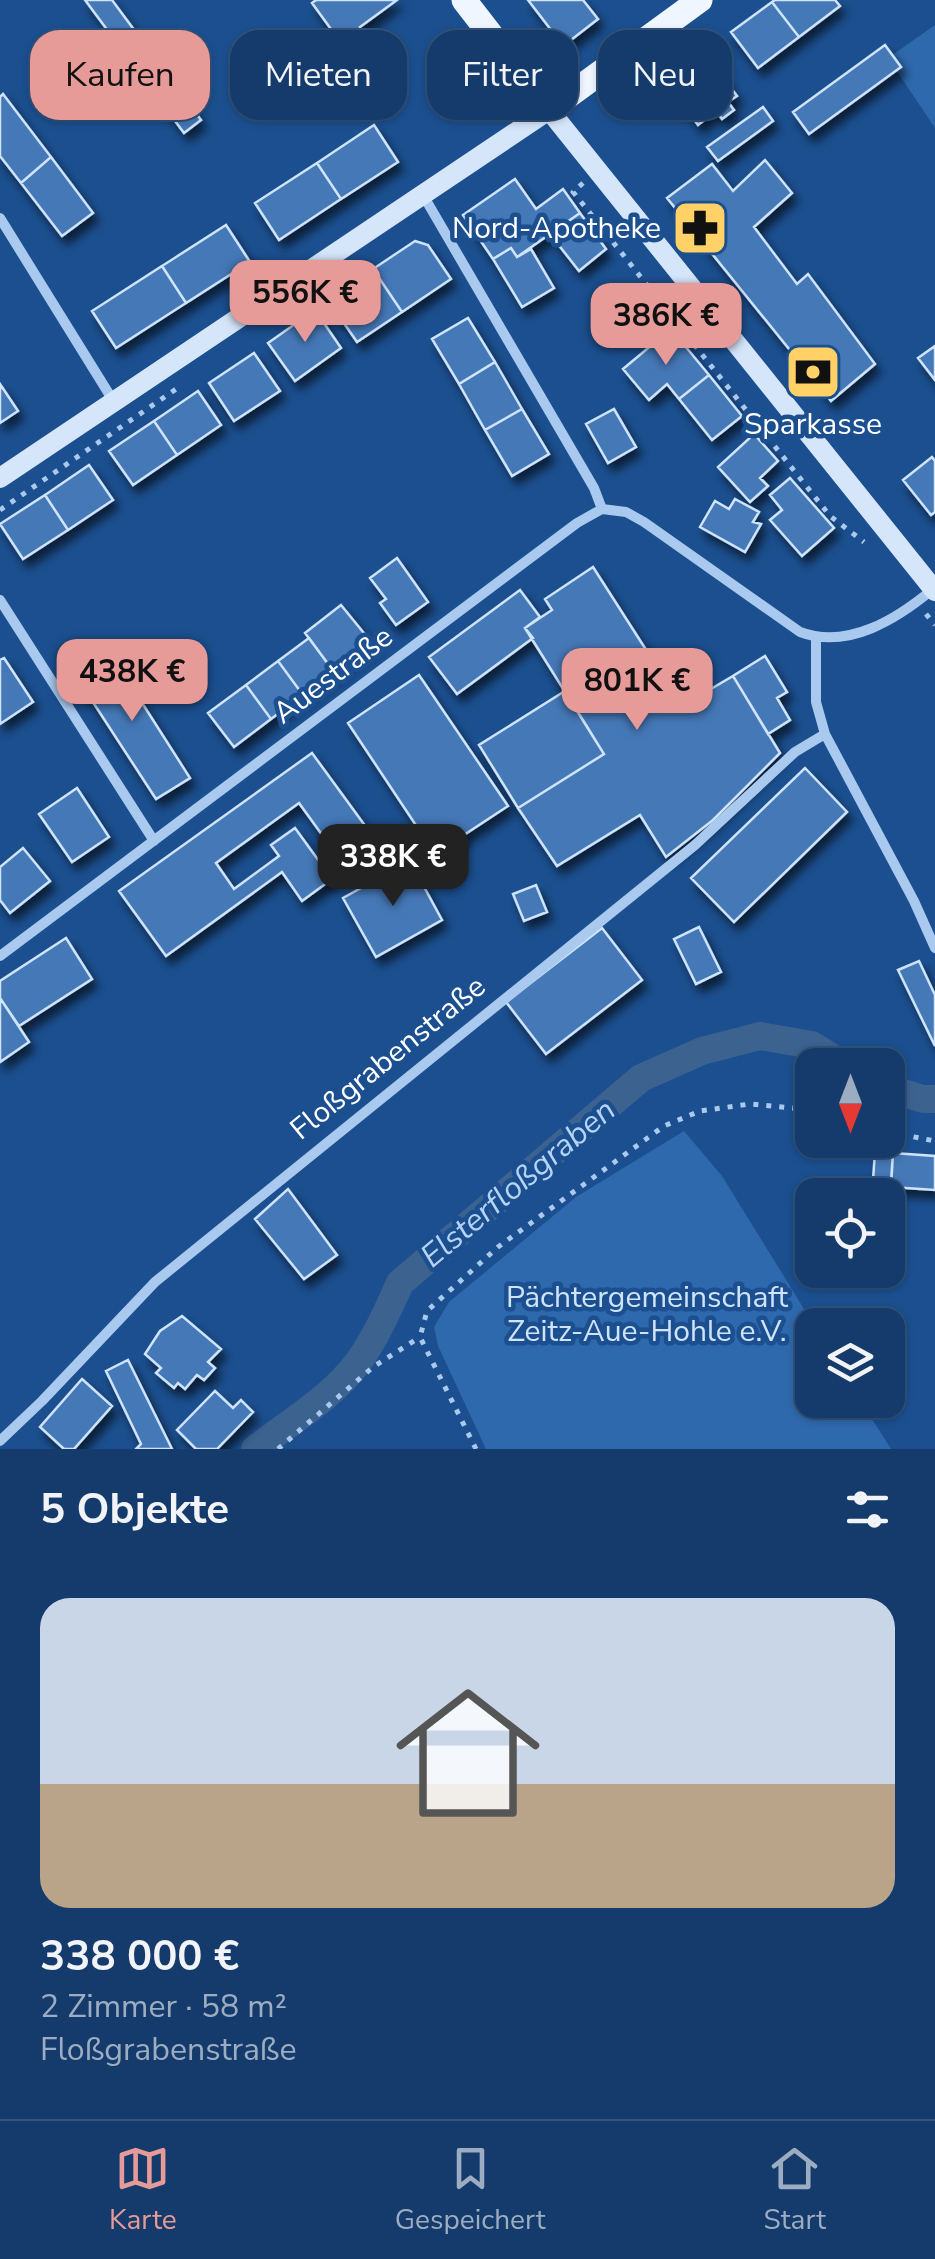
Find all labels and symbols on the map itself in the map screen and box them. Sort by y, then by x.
pharmacy icon: Nord-Apotheke [670,198,730,258]
place label: Nord-Apotheke [452,208,661,249]
pin: 556K € [224,260,386,345]
pin: 386K € [585,283,747,368]
bank icon: Sparkasse [783,342,843,402]
place label: Sparkasse [744,404,882,445]
street label: Auestraße [265,616,401,734]
pin: 438K € [51,639,213,724]
pin: 801K € [556,648,718,733]
pin: 338K € [312,824,474,909]
street label: Floßgrabenstraße [282,966,494,1150]
north arrow [795,1048,905,1158]
water label: Elsterfloßgraben [412,1089,624,1277]
park label: Pächtergemeinschaft Zeitz-Aue-Hohle e.V. [506,1277,789,1352]

